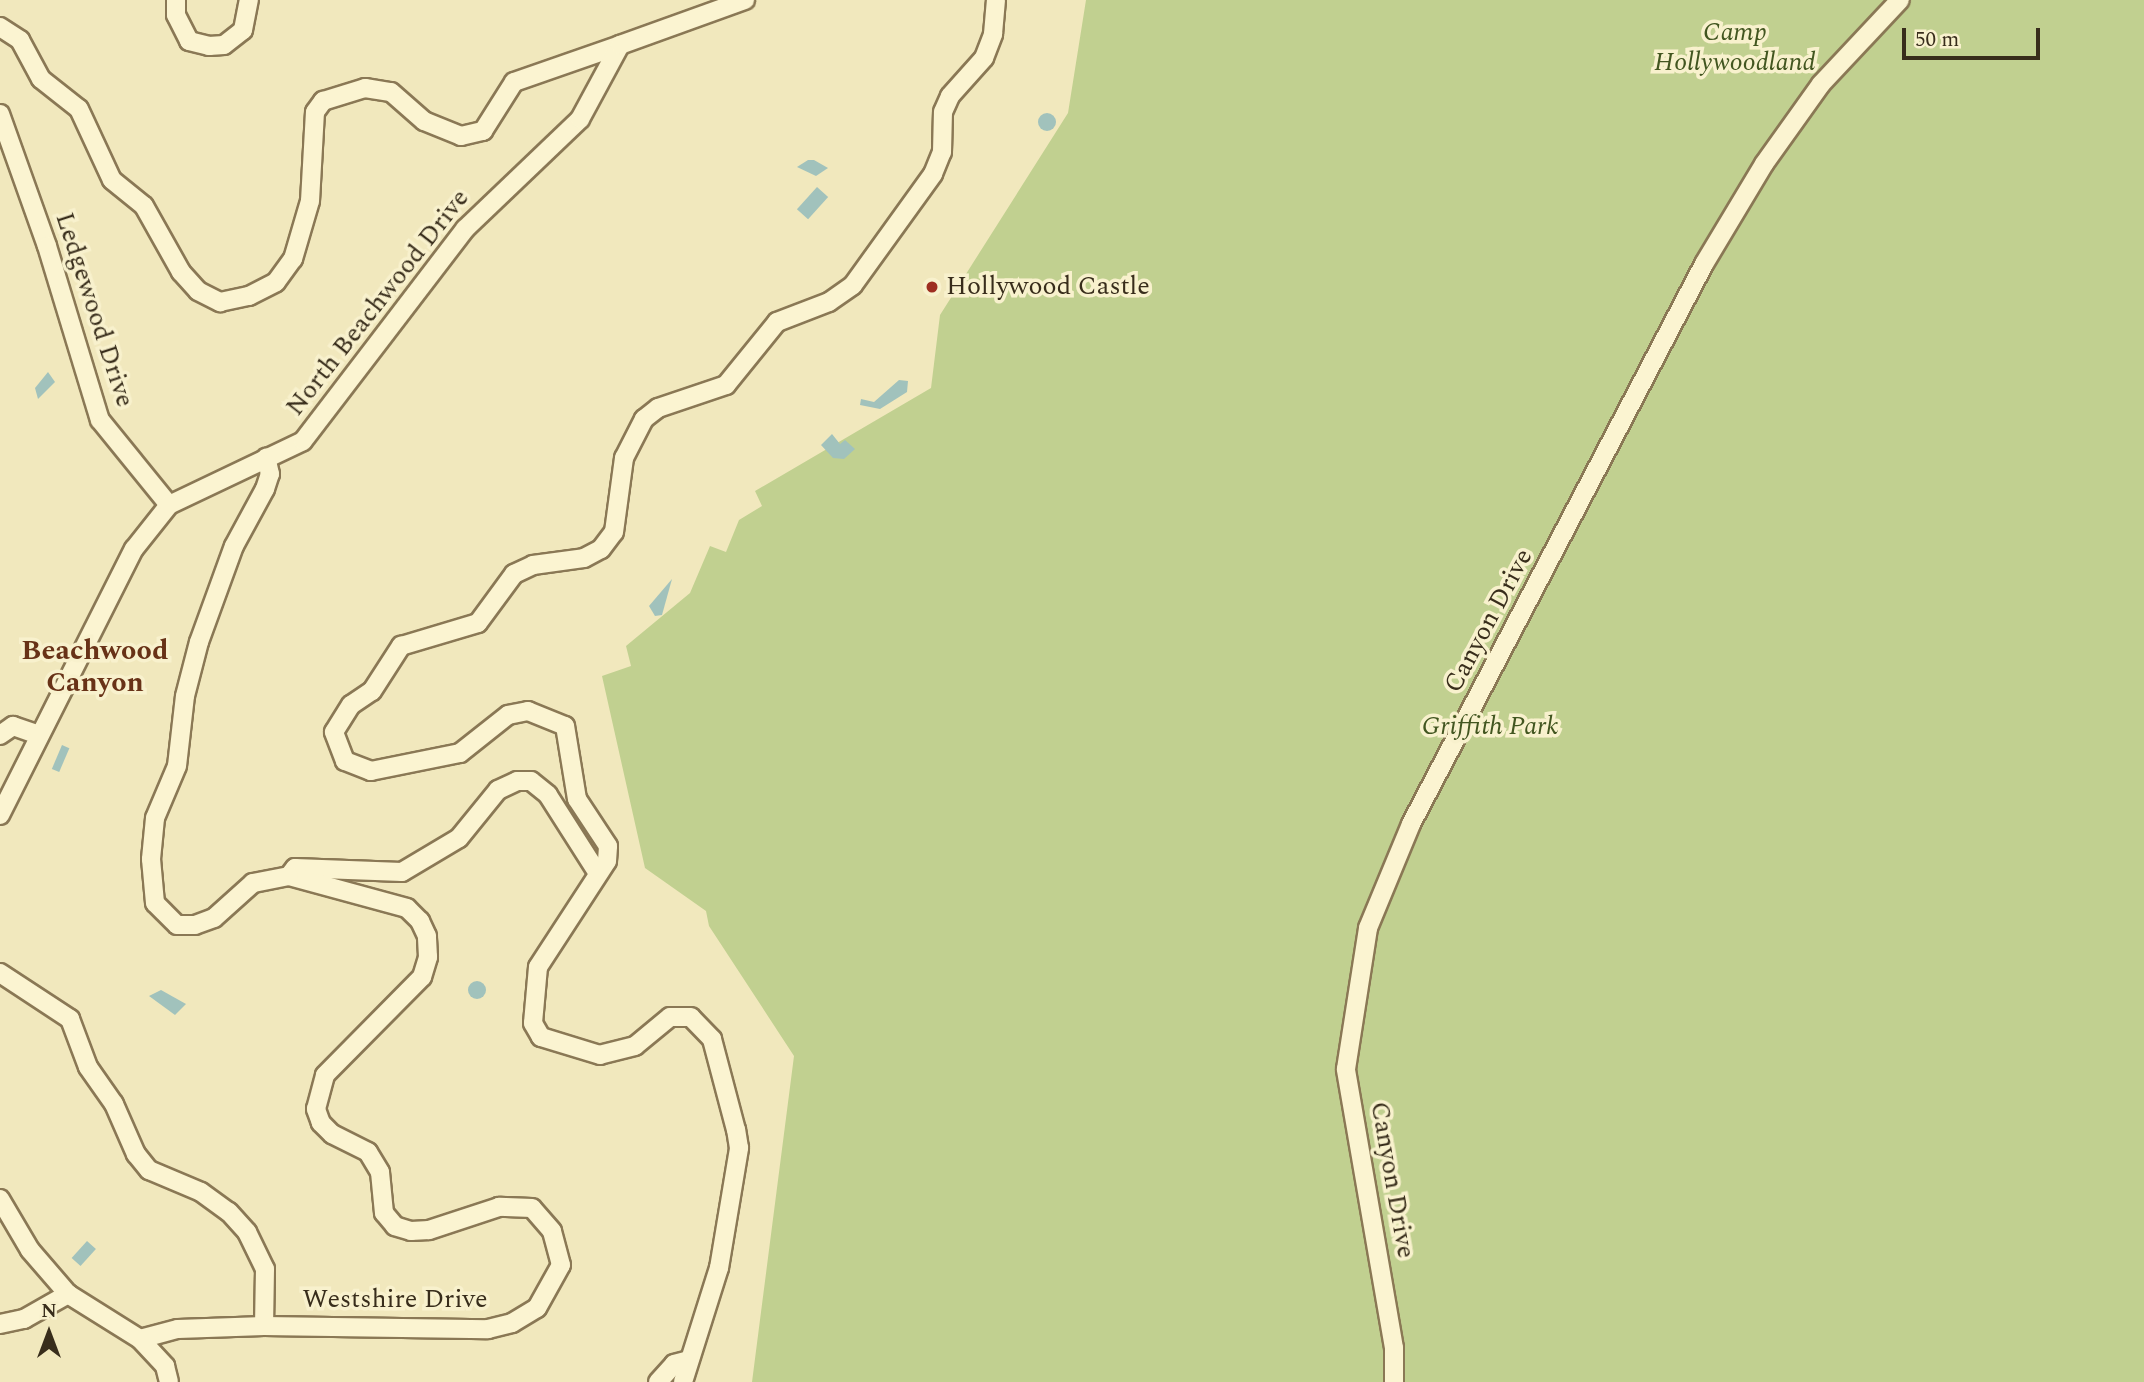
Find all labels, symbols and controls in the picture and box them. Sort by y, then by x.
scale bar [1906,14,2044,58]
park label: Camp Hollywoodland [1654,17,1816,78]
text: 50 m [1915,24,1959,56]
street label: North Beachwood Drive [280,184,476,422]
street label: Ledgewood Drive [48,209,140,411]
place label: Hollywood Castle [946,271,1150,303]
marker: Hollywood Castle [924,279,940,295]
street label: Canyon Drive [1438,544,1540,698]
district label: Beachwood Canyon [21,634,169,700]
park label: Griffith Park [1422,711,1558,743]
street label: Canyon Drive [1363,1099,1421,1261]
street label: Westshire Drive [302,1284,488,1316]
text: N [41,1297,57,1326]
north arrow [14,1298,84,1368]

